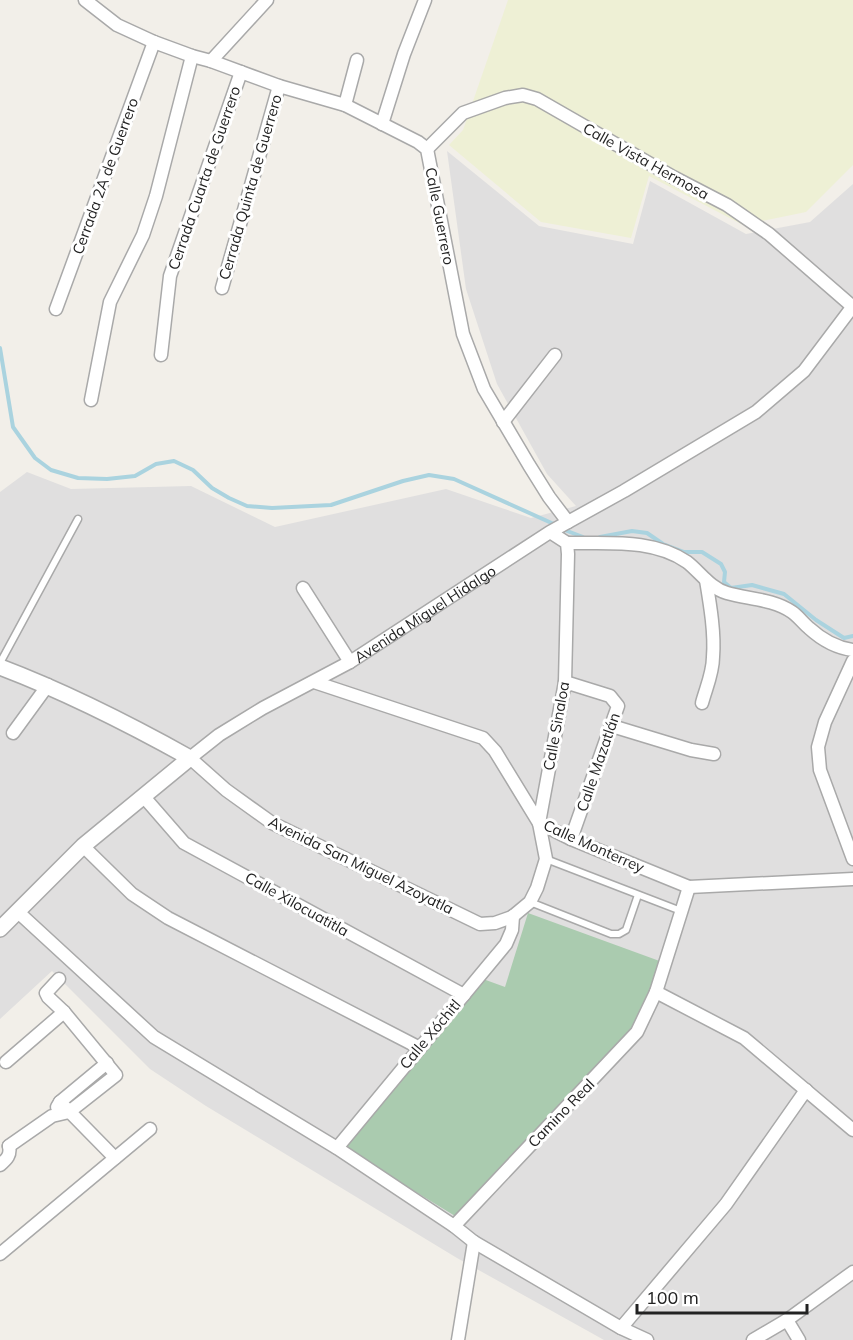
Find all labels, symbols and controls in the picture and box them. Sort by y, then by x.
street label: Cerrada Cuarta de Guerrero [164,84,244,272]
street label: Cerrada Quinta de Guerrero [214,92,286,282]
street label: Cerrada 2A de Guerrero [68,95,142,257]
street label: Calle Vista Hermosa [580,118,712,204]
street label: Calle Guerrero [421,166,459,266]
street label: Avenida Miguel Hidalgo [350,560,499,666]
street label: Calle Sinaloa [539,680,573,772]
street label: Calle Mazatlán [572,710,624,814]
street label: Avenida San Miguel Azoyatla [265,812,457,918]
street label: Calle Monterrey [541,815,648,877]
street label: Calle Xilocuatitla [242,868,352,940]
street label: Calle Xóchitl [395,995,465,1073]
street label: Camino Real [524,1075,598,1151]
scale bar [637,1277,806,1315]
text: 100 m [646,1286,699,1309]

